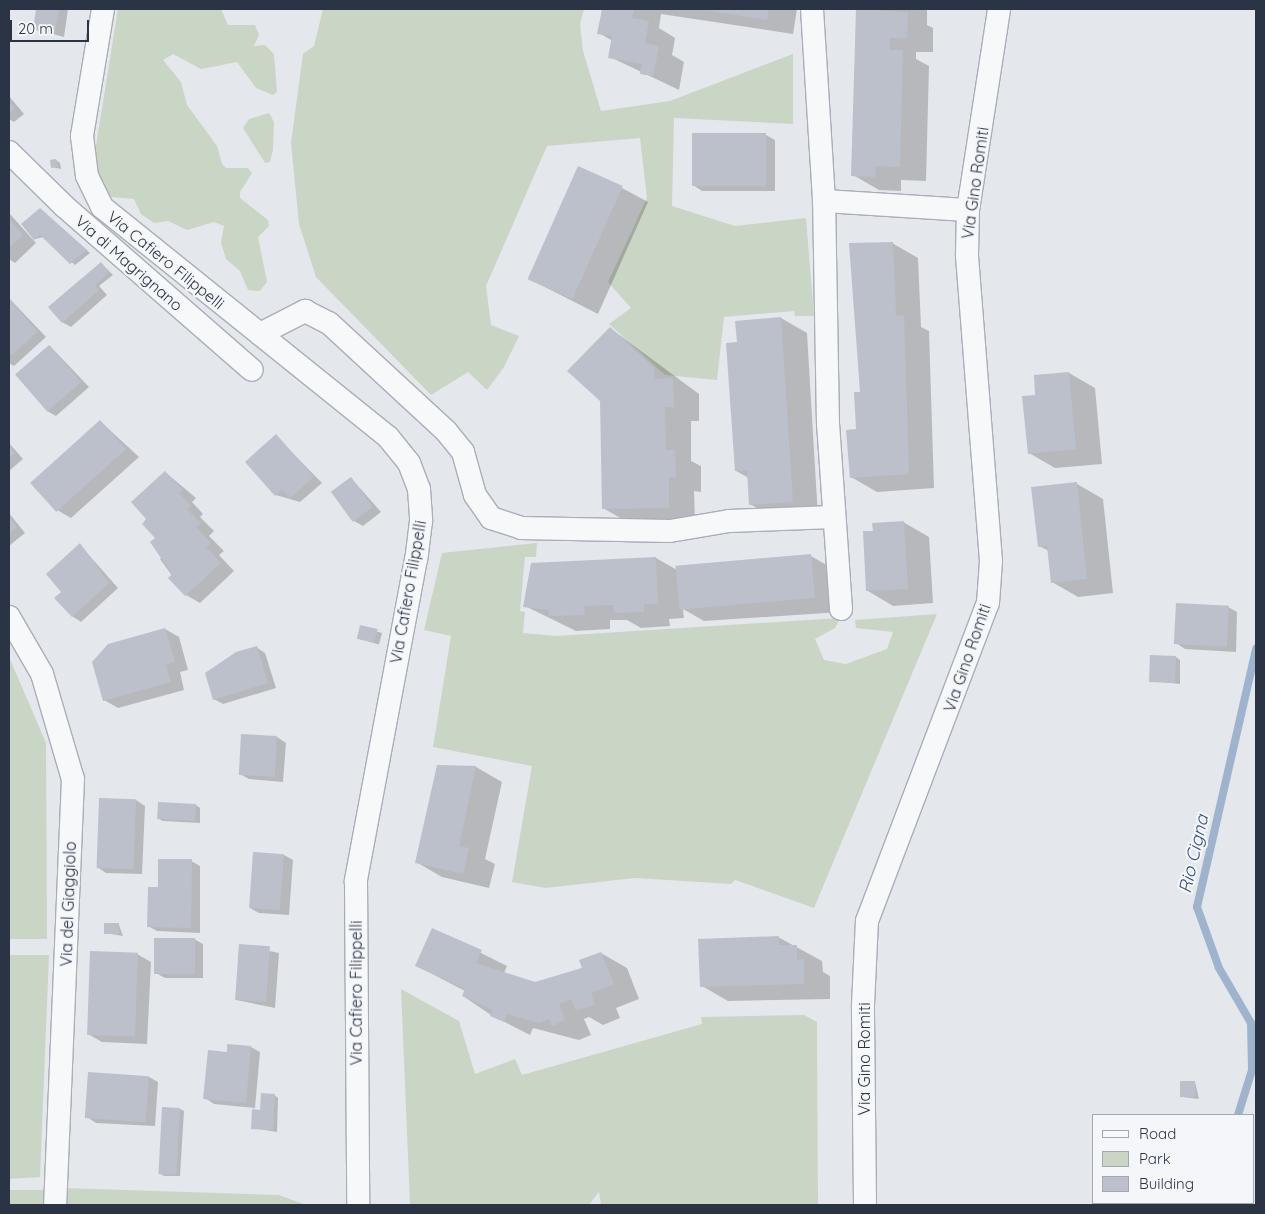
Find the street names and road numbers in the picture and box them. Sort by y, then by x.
street label: Via Gino Romiti [958,126,992,240]
street label: Via Cafiero Filippelli [104,207,228,313]
street label: Via di Magrignano [71,211,187,315]
street label: Via Cafiero Filippelli [386,519,430,665]
street label: Via Gino Romiti [940,601,994,715]
street label: Via del Giaggiolo [56,841,80,967]
street label: Via Cafiero Filippelli [346,920,366,1066]
street label: Via Gino Romiti [854,1002,874,1116]

